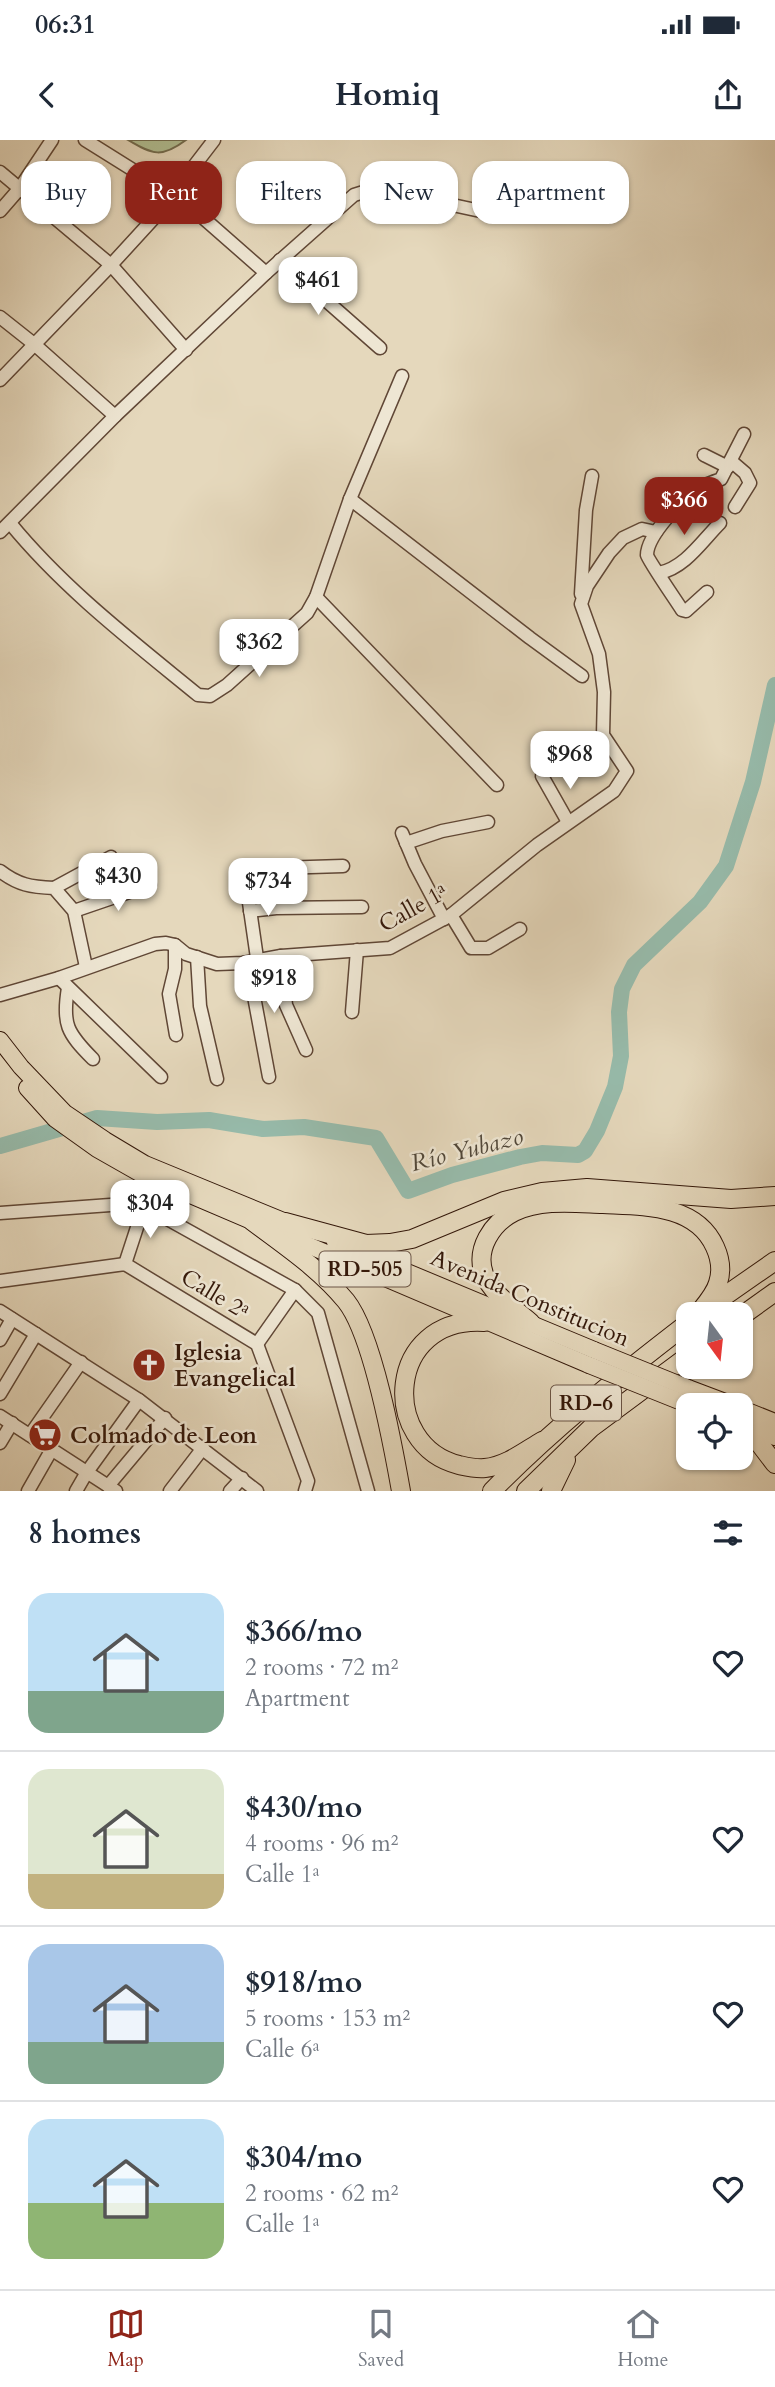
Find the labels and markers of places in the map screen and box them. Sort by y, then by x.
pin: $461 [277,258,359,317]
pin: $366 [643,478,725,537]
pin: $362 [218,620,300,679]
pin: $968 [529,732,611,791]
pin: $430 [77,854,159,913]
pin: $734 [227,858,309,918]
pin: $918 [233,956,315,1015]
pin: $304 [109,1180,191,1240]
place label: Iglesia Evangelical [174,1337,296,1394]
church icon: Iglesia Evangelical [130,1346,168,1384]
supermarket icon: Colmado de Leon [26,1416,64,1454]
place label: Colmado de Leon [70,1420,257,1451]

